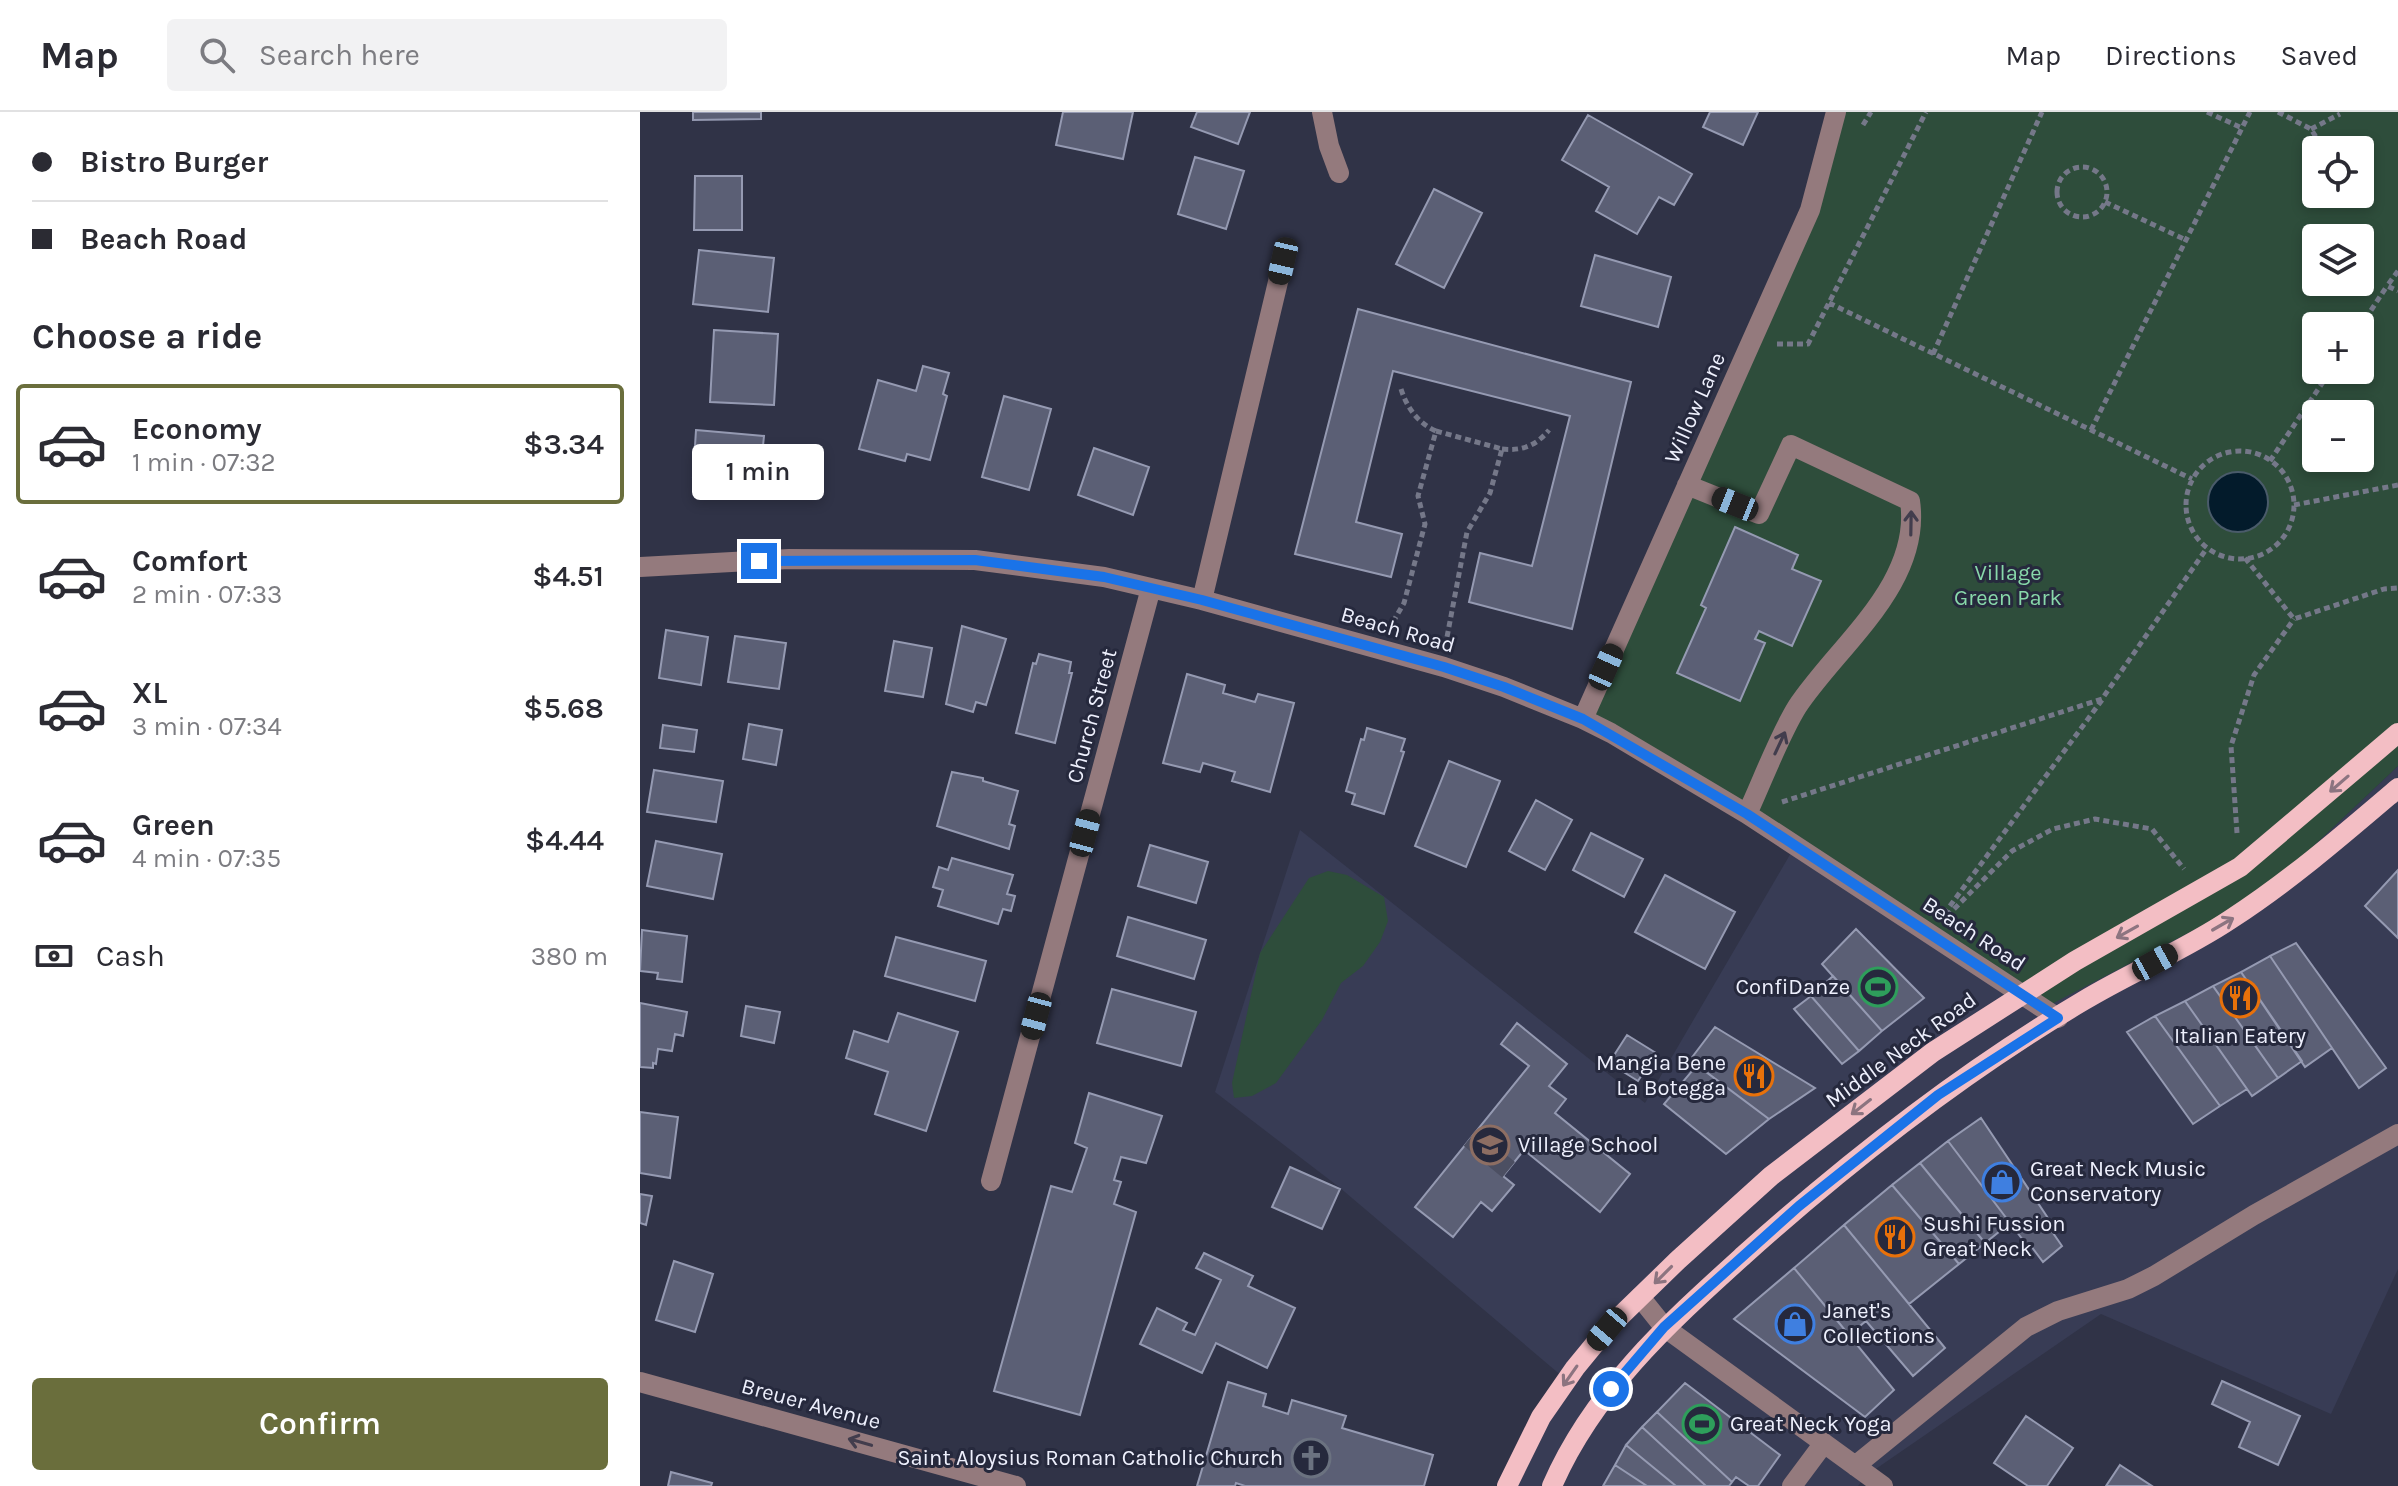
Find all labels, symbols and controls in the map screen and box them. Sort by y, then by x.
search box [167,19,727,91]
text: Map [40,33,119,78]
icon: search [195,33,239,77]
text: Search here [259,37,420,73]
text: Map [2006,39,2061,72]
text: Directions [2105,39,2237,72]
text: Saved [2281,39,2358,72]
map controls [2302,136,2374,472]
button: locate [2302,136,2374,208]
text: Bistro Burger [80,144,268,180]
text: Beach Road [80,221,247,257]
button: layers [2302,224,2374,296]
car [1266,235,1300,287]
button: + [2302,312,2374,384]
text: Choose a ride [32,315,262,357]
street label: Willow Lane [1659,348,1731,468]
button: − [2302,400,2374,472]
icon: car [36,408,108,480]
text: Economy [132,411,262,447]
text: $3.34 [523,426,604,462]
callout: 1 min [693,445,825,501]
text: 1 min · 07:32 [132,447,276,478]
text: 1 min [726,456,790,487]
car [1708,484,1762,524]
one-way arrow [1903,510,1918,537]
icon: car [36,540,108,612]
text: Comfort [132,543,248,579]
route end [741,543,777,579]
text: $4.51 [532,558,604,594]
park label: Village Green Park [1954,560,2062,611]
text: 2 min · 07:33 [132,579,282,610]
street label: Beach Road [1338,601,1458,659]
car [1585,640,1627,694]
street label: Church Street [1062,646,1122,786]
icon: car [36,672,108,744]
text: XL [132,675,167,711]
text: $5.68 [523,690,604,726]
text: 3 min · 07:34 [132,711,282,742]
one-way arrow [1773,731,1788,755]
one-way arrow [2329,775,2350,793]
icon: car [36,804,108,876]
text: Green [132,807,215,843]
car [1067,807,1103,859]
text: $4.44 [525,822,604,858]
text: 4 min · 07:35 [132,843,281,874]
street label: Beach Road [1918,891,2030,977]
one-way arrow [2211,916,2234,932]
one-way arrow [2115,925,2139,940]
icon: cash [32,934,76,978]
text: Cash [96,938,165,974]
car [2128,940,2182,984]
text: 380 m [531,941,608,972]
sports icon: ConfiDanze [1857,966,1899,1008]
place label: ConfiDanze [1735,974,1850,1000]
restaurant icon: Italian Eatery [2219,977,2261,1019]
street label: Middle Neck Road [1821,987,1981,1113]
car [1018,990,1054,1042]
place label: Italian Eatery [2174,1023,2306,1049]
place label: Mangia Bene La Botegga [1596,1050,1726,1101]
restaurant icon: Mangia Bene La Botegga [1733,1055,1775,1097]
one-way arrow [1851,1098,1872,1115]
school or university icon: Village School [1469,1124,1511,1166]
place label: Village School [1518,1132,1658,1158]
place label: Great Neck Music Conservatory [2030,1156,2206,1207]
shop icon: Great Neck Music Conservatory [1981,1161,2023,1203]
place label: Sushi Fussion Great Neck [1923,1211,2066,1262]
restaurant icon: Sushi Fussion Great Neck [1874,1216,1916,1258]
one-way arrow [1653,1265,1673,1284]
place label: Janet's Collections [1823,1298,1935,1349]
car [1582,1303,1632,1355]
shop icon: Janet's Collections [1774,1303,1816,1345]
one-way arrow [1562,1364,1578,1386]
route start [1593,1371,1629,1407]
street label: Breuer Avenue [739,1373,883,1435]
button: Confirm [32,1378,608,1470]
sports icon: Great Neck Yoga [1681,1403,1723,1445]
place label: Great Neck Yoga [1730,1411,1892,1437]
one-way arrow [847,1434,873,1449]
church icon: Saint Aloysius Roman Catholic Church [1290,1437,1332,1479]
place label: Saint Aloysius Roman Catholic Church [897,1445,1283,1471]

